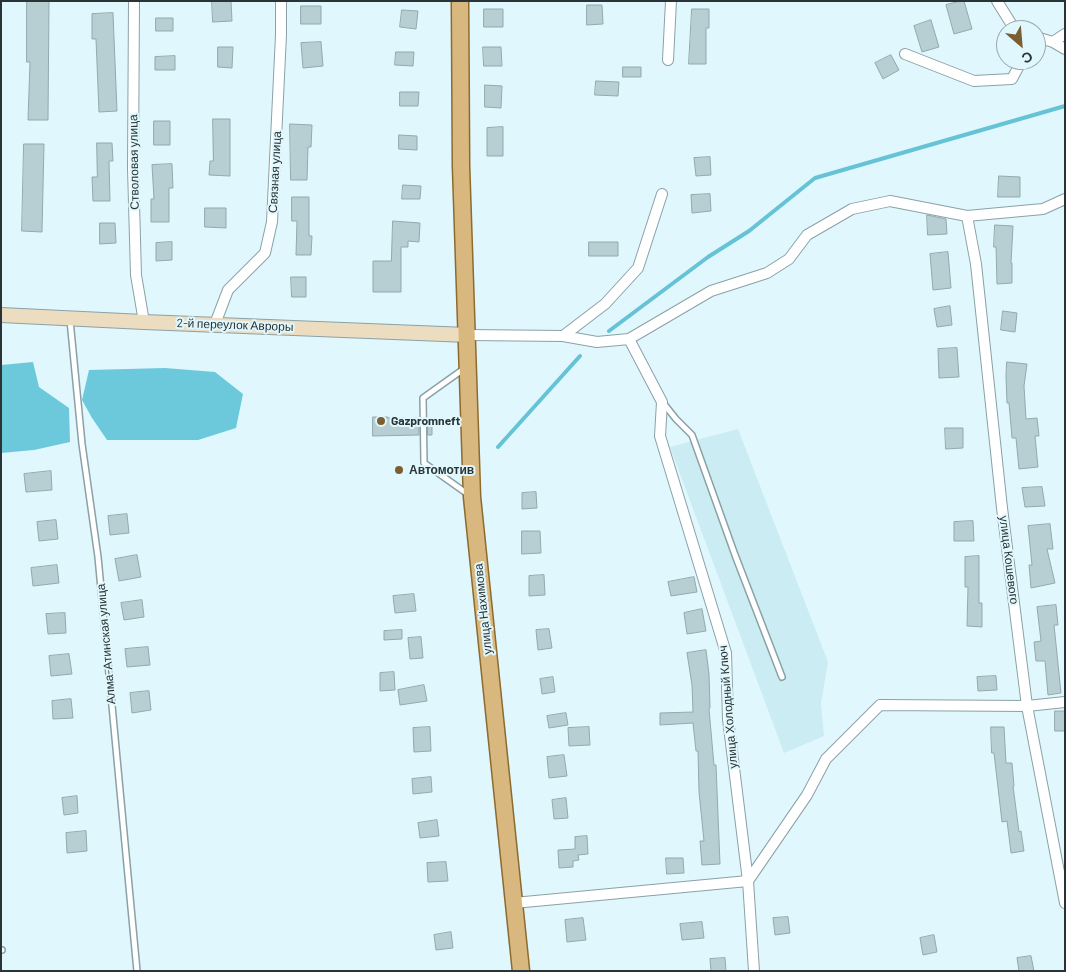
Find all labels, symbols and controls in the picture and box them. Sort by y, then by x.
north arrow [996,20,1046,70]
text: С [1019,48,1036,68]
street label: Стволовая улица [126,114,142,210]
street label: Связная улица [266,131,284,213]
street label: 2-й переулок Авроры [176,316,294,334]
place label: Gazpromneft [391,414,460,428]
marker: Gazpromneft [375,415,387,427]
place label: Автомотив [409,463,474,477]
marker: Автомотив [393,464,405,476]
street label: улица Кошевого [996,515,1022,605]
street label: улица Нахимова [471,563,495,655]
street label: Алма-Атинская улица [94,583,118,705]
street label: улица Холодный Ключ [715,645,741,769]

